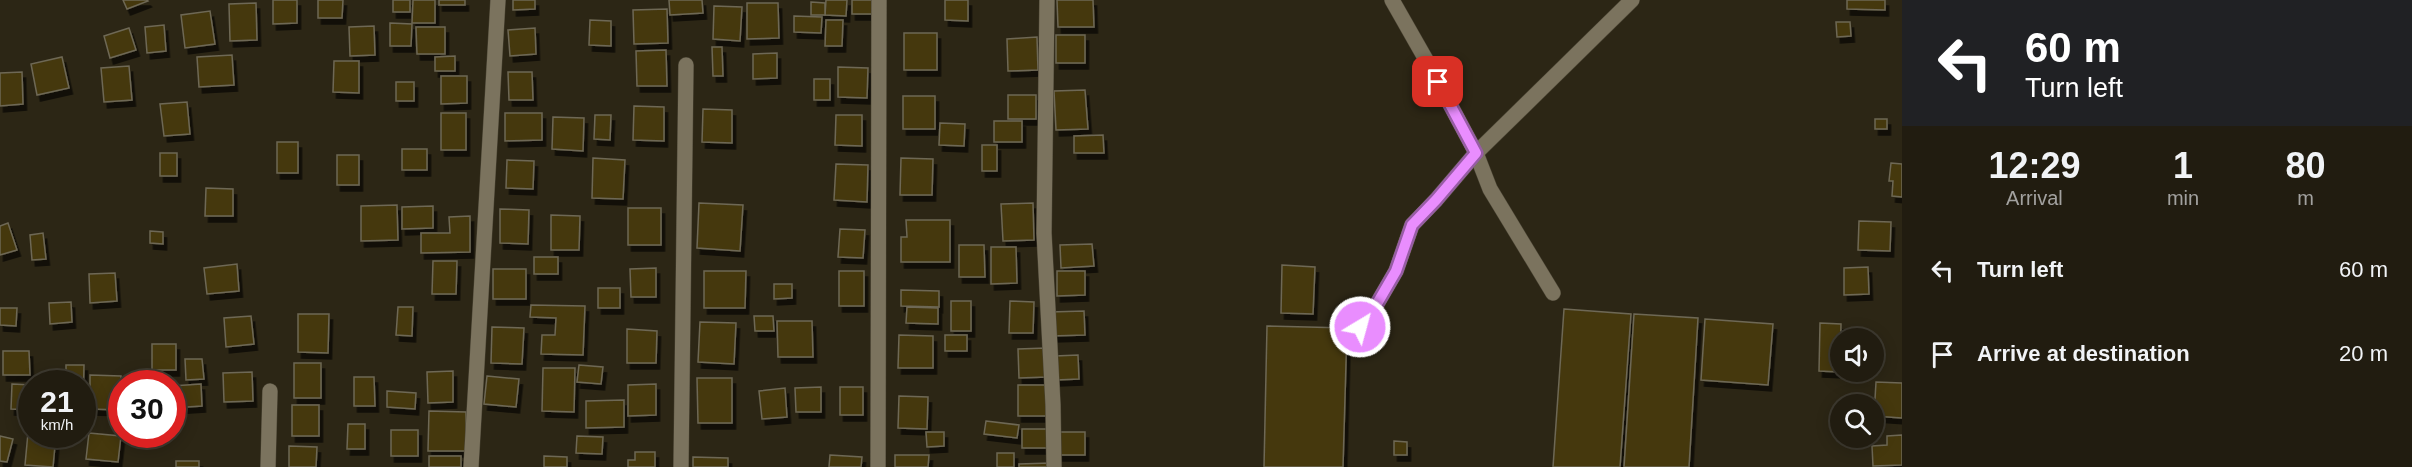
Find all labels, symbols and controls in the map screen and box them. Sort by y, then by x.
icon: left [1926,24,2004,102]
text: 60 m [2025,24,2121,71]
pin [1412,56,1463,107]
icon: arrive [1421,65,1454,98]
text: Turn left [2025,73,2123,103]
text: 12:29 [1988,145,2080,186]
text: 1 [2173,145,2193,186]
text: 80 [2286,145,2326,186]
text: Arrival [2006,187,2063,209]
text: min [2167,187,2199,209]
text: m [2297,187,2314,209]
icon: left [1926,254,1959,287]
text: Turn left [1977,257,2063,282]
text: 60 m [2339,257,2388,282]
position arrow [1328,295,1392,359]
map controls [1830,328,1884,448]
button: sound [1830,328,1884,382]
icon: arrive [1926,338,1959,371]
text: Arrive at destination [1977,341,2190,366]
text: 20 m [2339,341,2388,366]
speed limit sign: 30 [108,370,186,448]
text: 21 [40,385,74,418]
button: search [1830,394,1884,448]
text: km/h [41,416,73,433]

